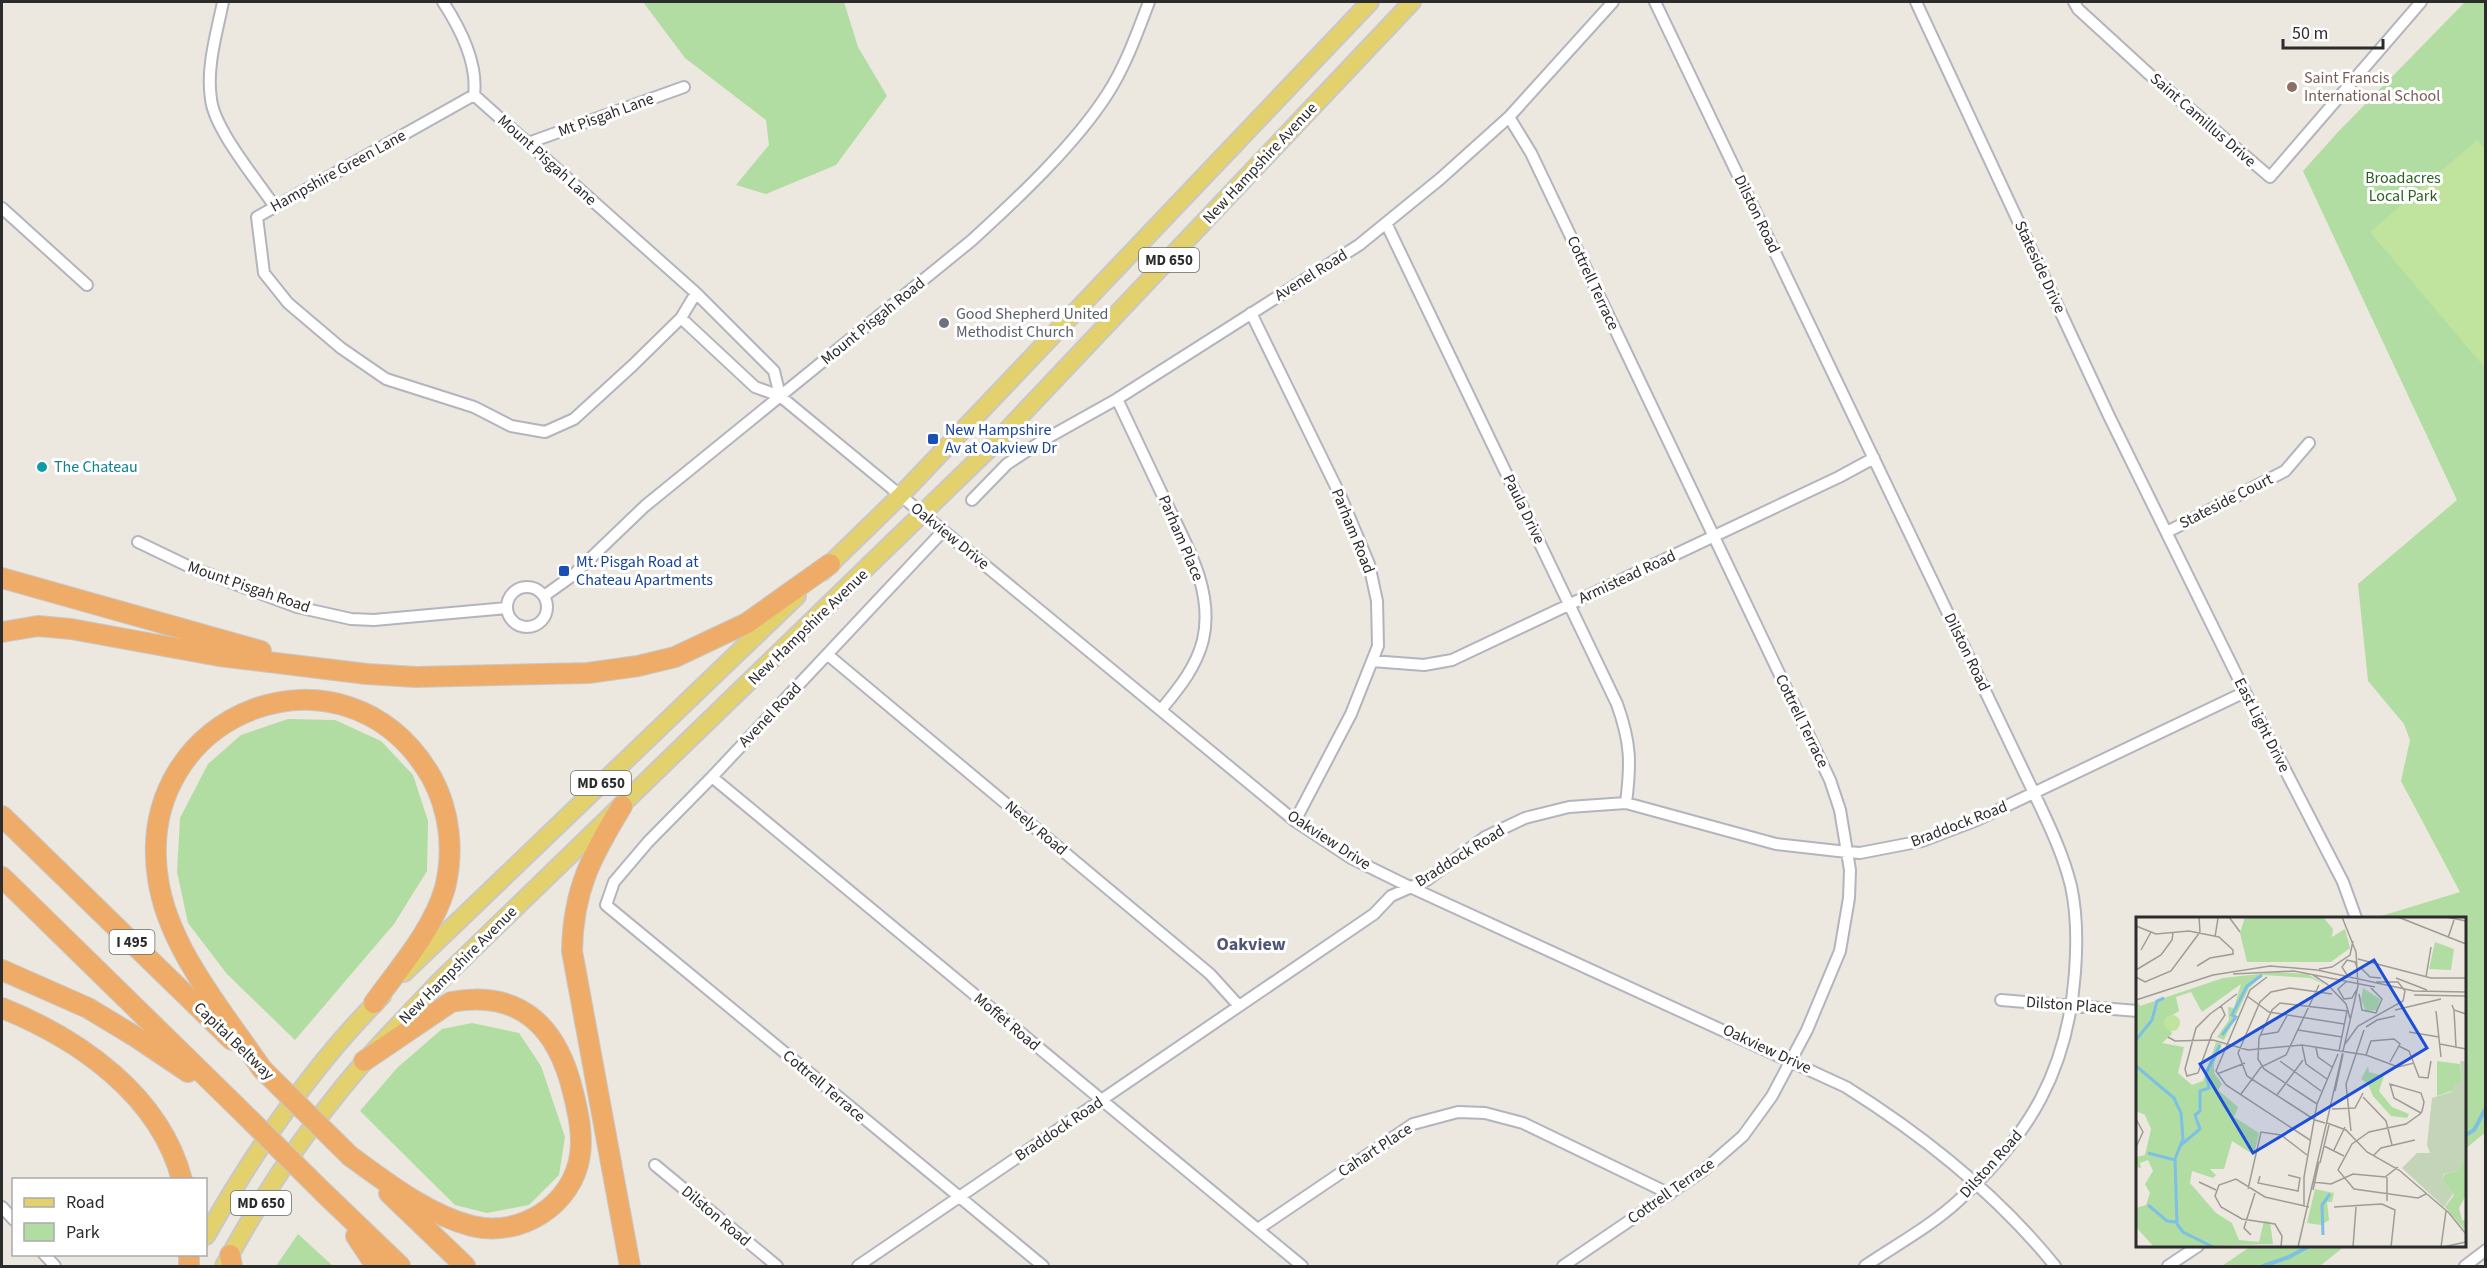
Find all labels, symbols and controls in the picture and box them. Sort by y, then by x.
scale bar [2283,12,2384,50]
text: 50 m [2292,21,2328,46]
place label: Saint Francis International School [2304,67,2440,107]
street label: Saint Camillus Drive [2145,68,2261,172]
marker: Saint Francis International School [2285,80,2299,94]
street label: Mt Pisgah Lane [555,88,657,142]
street label: New Hampshire Avenue [1198,97,1322,229]
street label: Mount Pisgah Lane [493,110,601,210]
street label: Hampshire Green Lane [266,124,410,217]
park label: Broadacres Local Park [2365,167,2441,207]
street label: Dilston Road [1729,171,1785,257]
street label: Stateside Drive [2009,217,2071,317]
street label: Cottrell Terrace [1562,232,1625,334]
street label: Avenel Road [1270,244,1352,306]
road number: MD 650 [1139,248,1199,272]
street label: Mount Pisgah Road [816,272,930,370]
place label: Good Shepherd United Methodist Church [956,303,1109,343]
marker: Good Shepherd United Methodist Church [937,316,951,330]
place label: New Hampshire Av at Oakview Dr [945,419,1057,459]
marker: New Hampshire Av at Oakview Dr [926,432,940,446]
place label: The Chateau [54,456,138,478]
marker: The Chateau [35,460,49,474]
street label: Stateside Court [2175,468,2277,534]
street label: Paula Drive [1498,470,1550,548]
street label: Parham Road [1326,485,1380,577]
street label: Parham Place [1153,492,1209,584]
street label: Oakview Drive [906,497,994,575]
street label: Armistead Road [1575,545,1679,609]
place label: Mt. Pisgah Road at Chateau Apartments [576,551,713,591]
street label: Mount Pisgah Road [185,556,313,618]
marker: Mt. Pisgah Road at Chateau Apartments [557,564,571,578]
street label: New Hampshire Avenue [743,564,873,690]
street label: Dilston Road [1939,609,1995,695]
street label: Cottrell Terrace [1770,670,1834,772]
street label: East Light Drive [2229,674,2295,776]
street label: Avenel Road [734,678,806,752]
road number: MD 650 [571,771,631,795]
street label: Neely Road [1000,795,1072,861]
street label: Braddock Road [1908,795,2010,853]
street label: Oakview Drive [1283,805,1375,875]
street label: Braddock Road [1411,820,1509,892]
street label: New Hampshire Avenue [394,901,522,1029]
inset map [2136,917,2466,1247]
road number: I 495 [110,930,154,954]
district label: Oakview [1216,932,1286,957]
street label: Moffet Road [969,988,1045,1056]
street label: Dilston Place [2025,991,2113,1019]
street label: Capital Beltway [189,997,279,1085]
street label: Oakview Drive [1719,1019,1815,1079]
street label: Cottrell Terrace [778,1045,870,1127]
street label: Braddock Road [1011,1091,1107,1167]
street label: Cahart Place [1334,1118,1416,1182]
street label: Dilston Road [1955,1125,2027,1203]
street label: Cottrell Terrace [1623,1153,1719,1229]
legend [12,1178,207,1256]
street label: Dilston Road [677,1180,755,1252]
text: Road [66,1190,105,1215]
road number: MD 650 [231,1191,291,1215]
text: Park [66,1220,100,1245]

